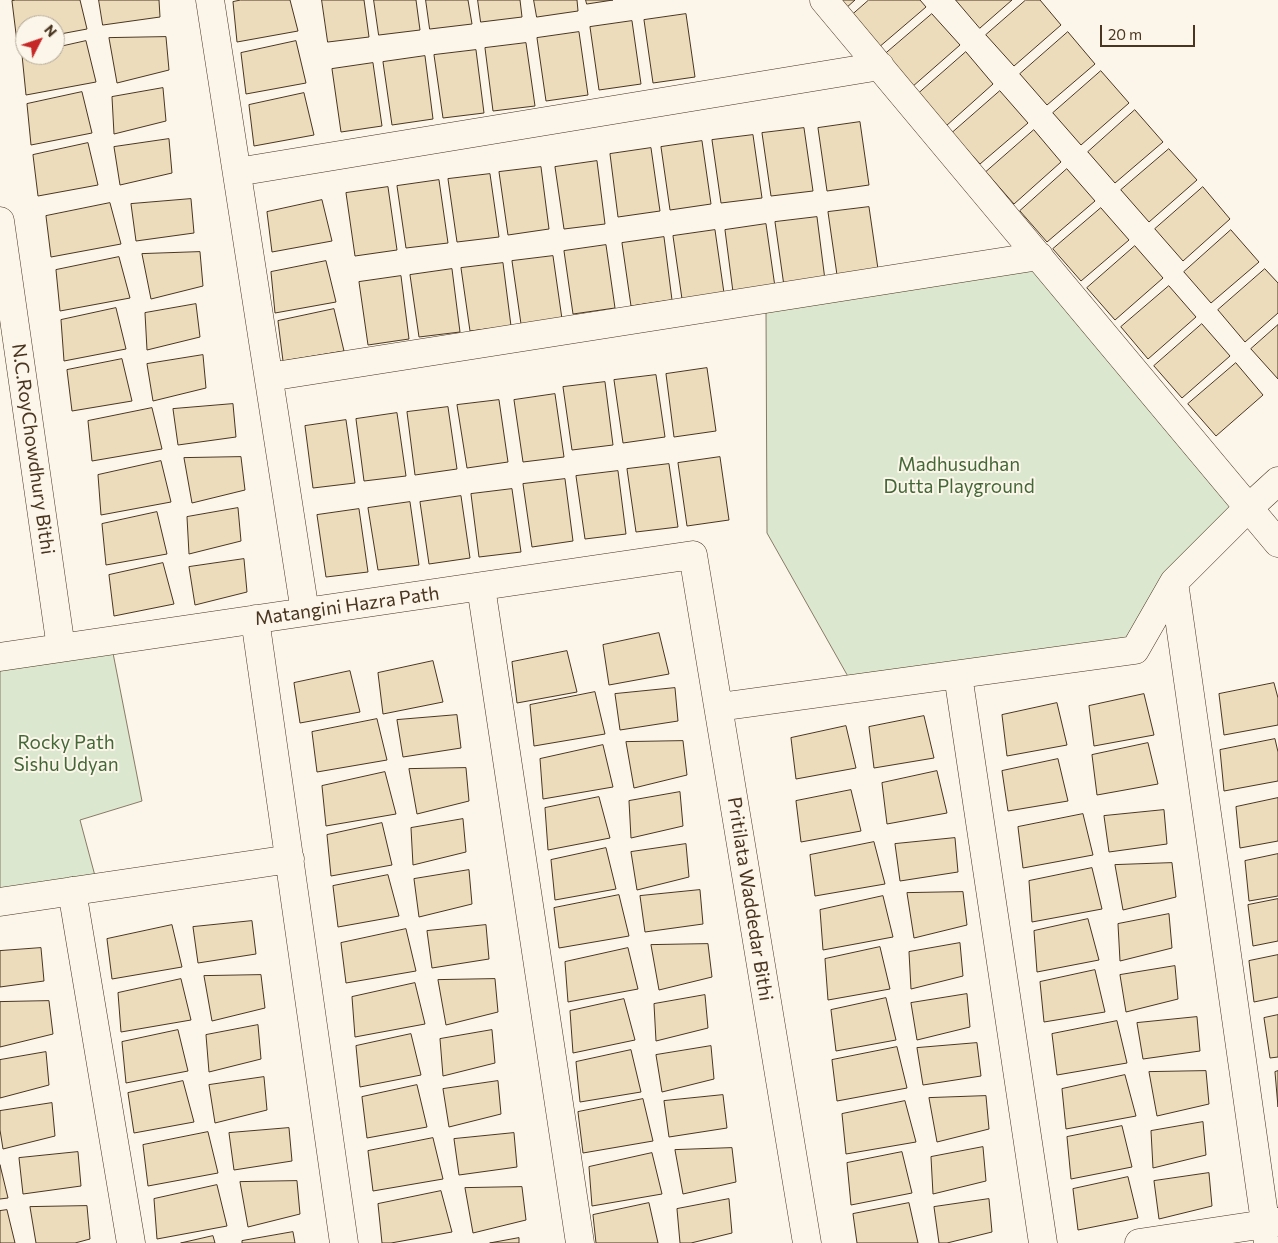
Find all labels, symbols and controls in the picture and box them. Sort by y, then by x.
north arrow [15,15,65,65]
scale bar [1103,15,1198,47]
text: N [41,21,61,40]
text: 20 m [1108,25,1142,43]
street label: N.C.RoyChowdhury Bithi [7,342,59,556]
park label: Madhusudhan Dutta Playground [883,454,1035,498]
street label: Matangini Hazra Path [253,582,441,630]
park label: Rocky Path Sishu Udyan [13,732,119,776]
street label: Pritilata Waddedar Bithi [723,795,777,1003]

